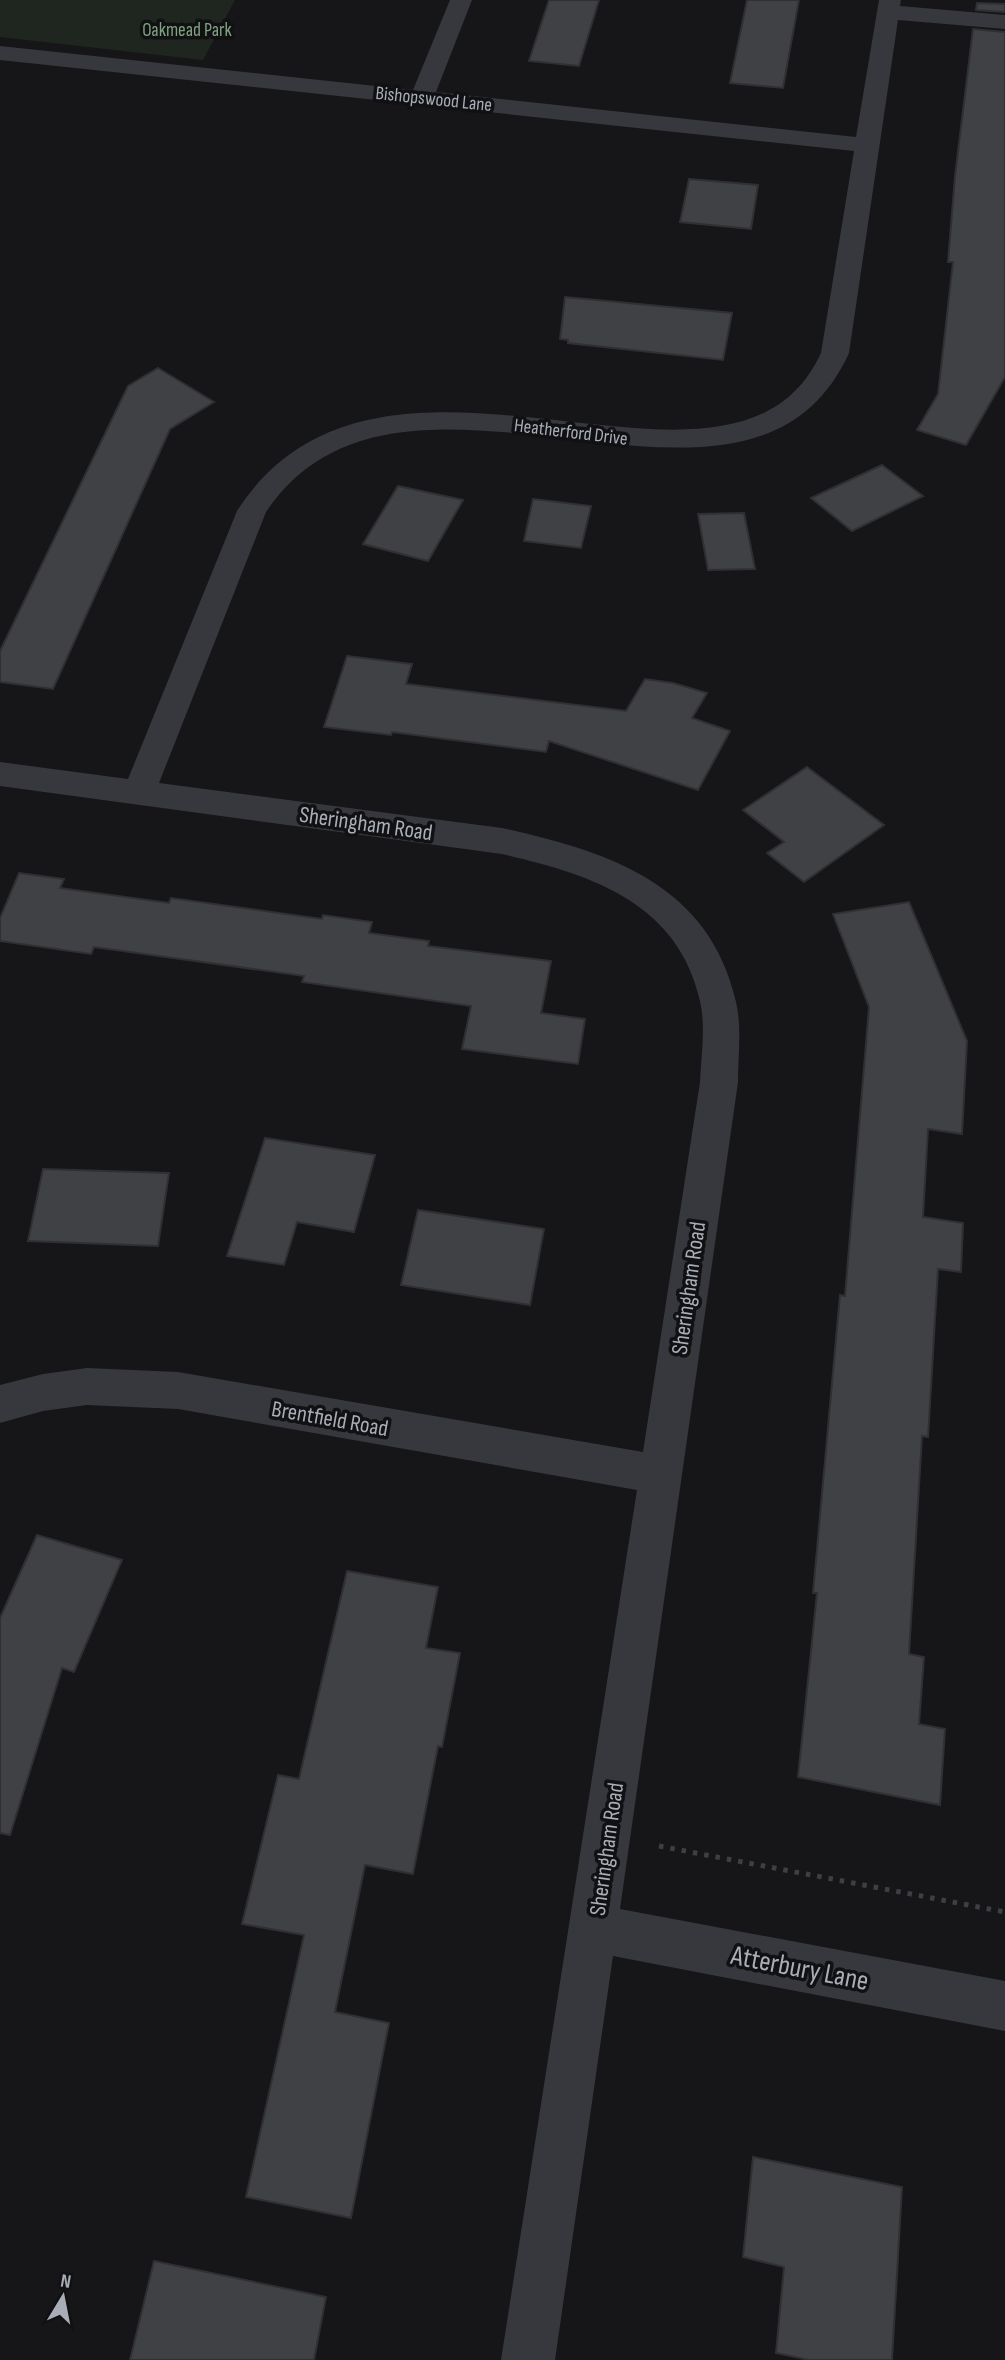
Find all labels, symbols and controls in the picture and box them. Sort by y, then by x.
park label: Oakmead Park [142,19,233,42]
street label: Bishopswood Lane [374,82,493,117]
street label: Heatherford Drive [513,414,629,451]
street label: Sheringham Road [297,801,434,847]
street label: Sheringham Road [666,1220,712,1357]
street label: Brentfield Road [269,1395,390,1443]
street label: Sheringham Road [584,1781,630,1918]
street label: Atterbury Lane [727,1939,871,1998]
north arrow [28,2262,98,2332]
text: N [59,2270,73,2294]

